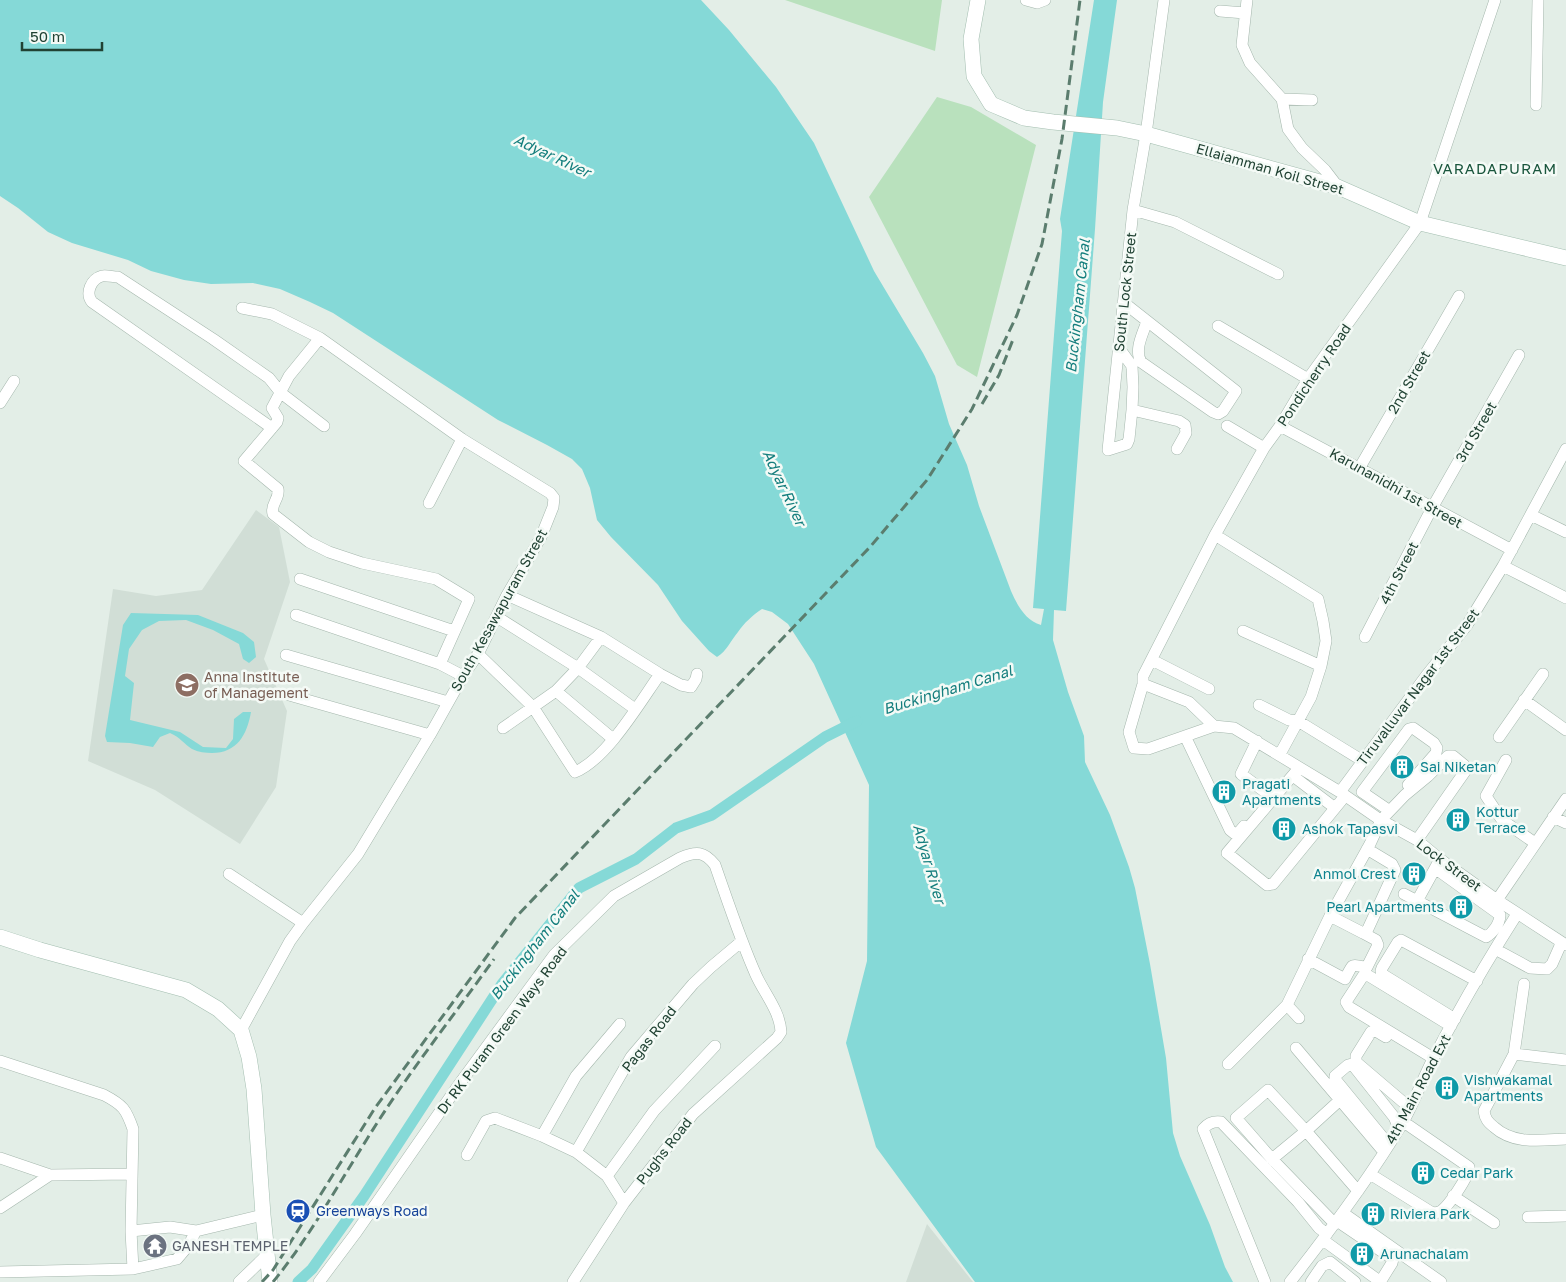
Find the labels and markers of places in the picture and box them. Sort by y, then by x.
place label: Anna Institute of Management [204,668,309,701]
school or university icon: Anna Institute of Management [174,672,200,698]
building icon: Sai Niketan [1389,754,1415,780]
place label: Sai Niketan [1420,758,1496,775]
place label: Pragati Apartments [1242,775,1321,808]
building icon: Pragati Apartments [1211,779,1237,805]
place label: Kottur Terrace [1476,803,1526,836]
building icon: Kottur Terrace [1445,807,1471,833]
building icon: Ashok Tapasvi [1271,816,1297,842]
place label: Ashok Tapasvi [1302,820,1398,837]
building icon: Anmol Crest [1401,861,1427,887]
place label: Anmol Crest [1313,865,1396,882]
building icon: Pearl Apartments [1448,894,1474,920]
place label: Pearl Apartments [1326,898,1444,915]
place label: Vishwakamal Apartments [1464,1071,1552,1104]
building icon: Vishwakamal Apartments [1434,1075,1460,1101]
building icon: Cedar Park [1410,1160,1436,1186]
place label: Cedar Park [1440,1164,1514,1181]
station icon: Greenways Road [285,1198,311,1224]
building icon: Riviera Park [1360,1201,1386,1227]
place label: Greenways Road [316,1202,428,1219]
place label: Riviera Park [1390,1205,1470,1222]
temple icon: GANESH TEMPLE [142,1233,168,1259]
place label: GANESH TEMPLE [172,1237,288,1254]
building icon: Arunachalam [1349,1241,1375,1267]
place label: Arunachalam [1380,1245,1469,1262]

